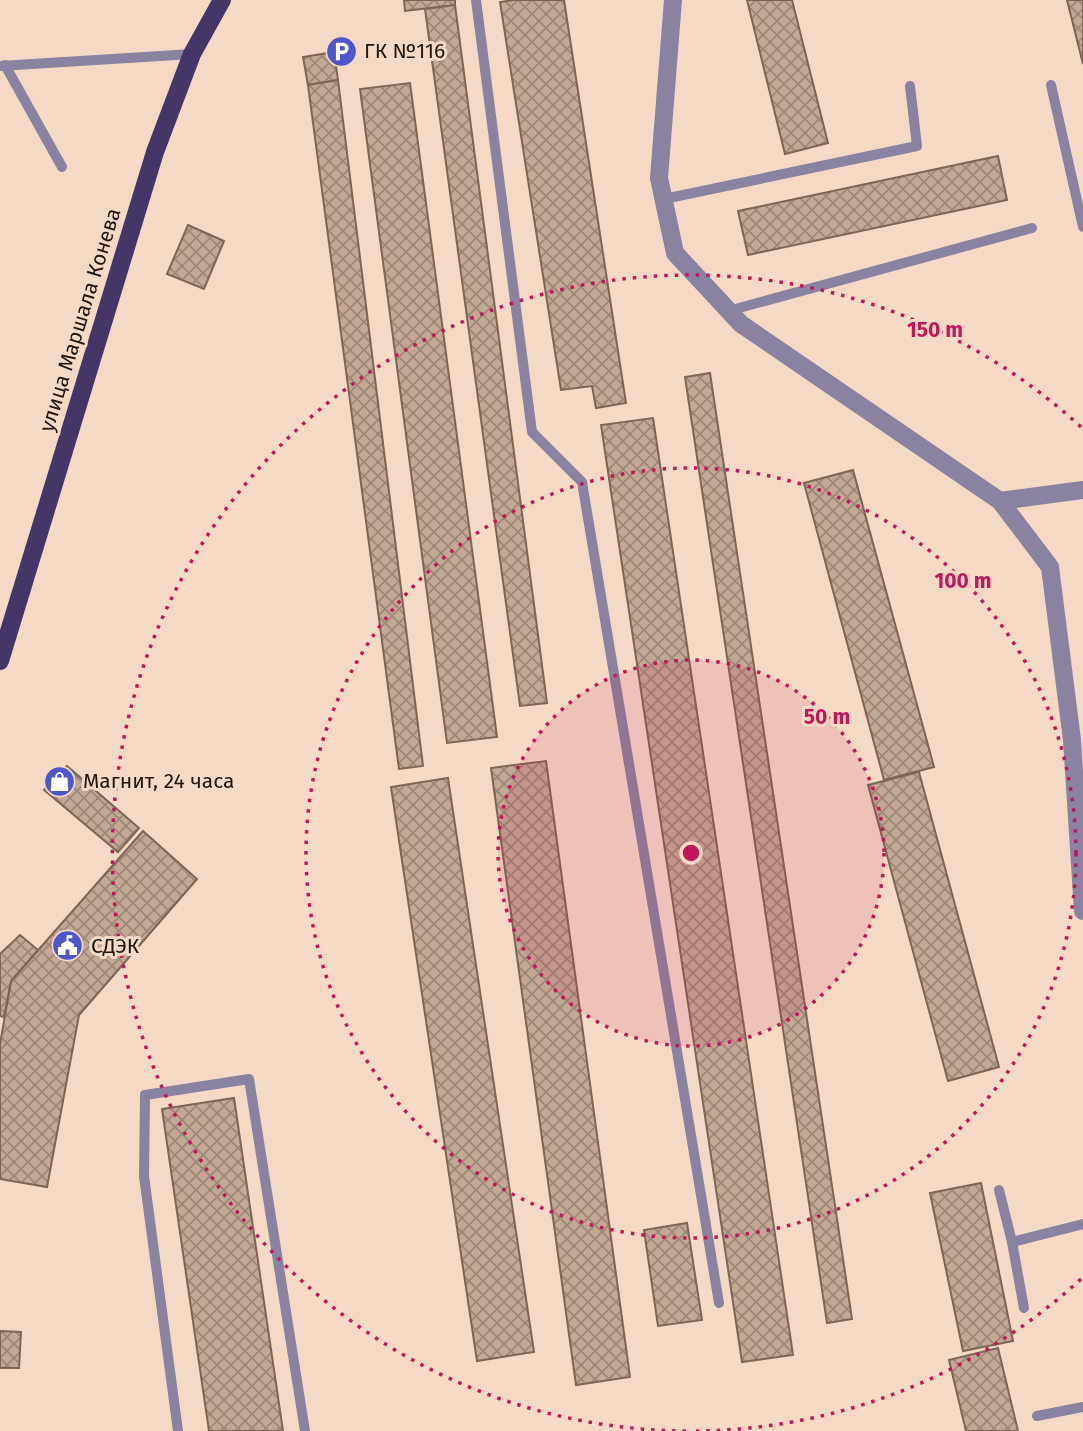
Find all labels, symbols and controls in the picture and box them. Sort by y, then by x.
parking icon: ГК №116 [324,34,358,68]
place label: ГК №116 [364,38,445,64]
street label: улица Маршала Конева [34,205,126,435]
text: 150 m [907,317,963,343]
text: 100 m [934,568,992,594]
text: 50 m [804,704,850,730]
shop icon: Магнит, 24 часа [43,764,77,798]
place label: Магнит, 24 часа [83,768,234,794]
centre of rings [679,841,703,865]
public building icon: СДЭК [51,929,85,963]
place label: СДЭК [91,933,140,959]

